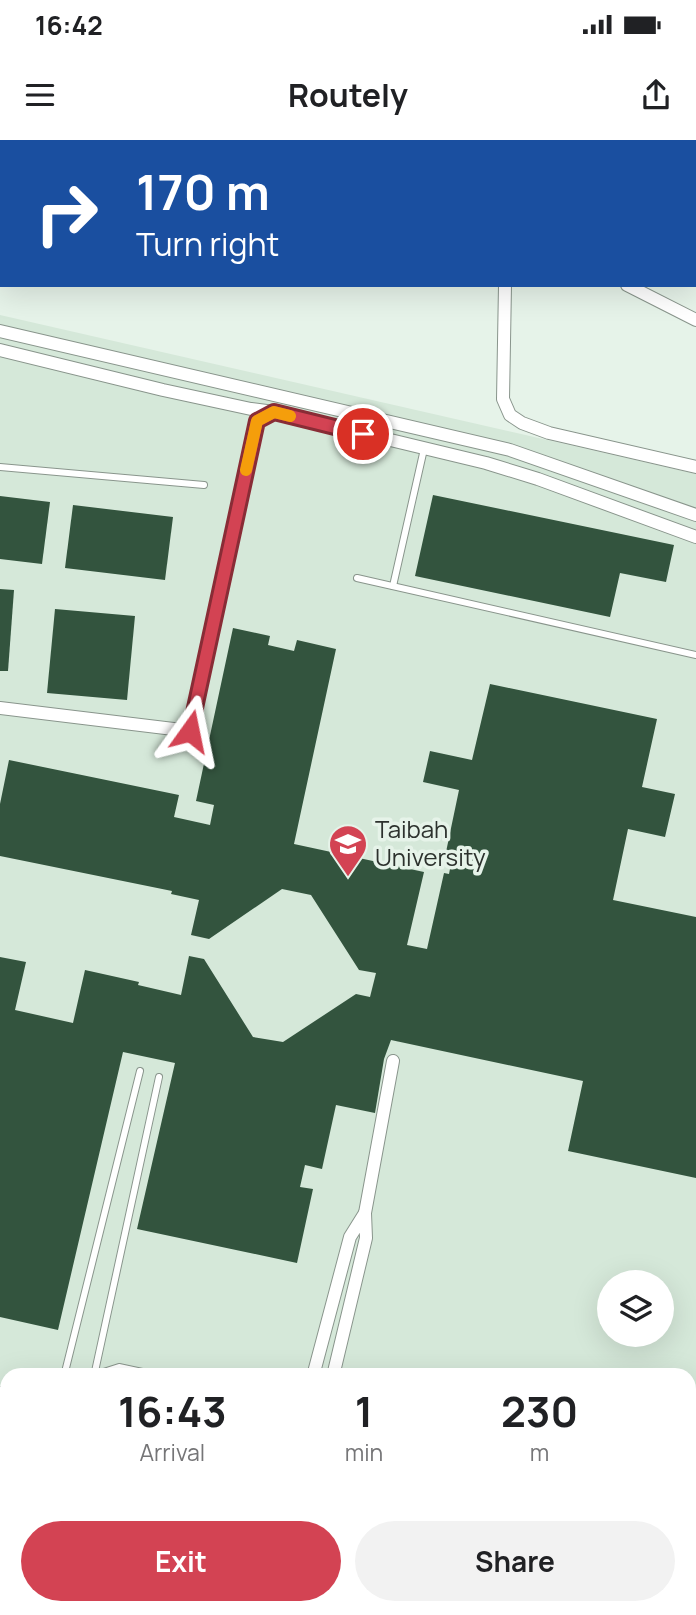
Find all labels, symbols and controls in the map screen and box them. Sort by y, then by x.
text: 16:42 [35,7,103,43]
text: Routely [288,73,408,117]
icon: menu [21,76,59,114]
icon: share [637,76,675,114]
text: 170 m [136,158,270,225]
icon: right [21,168,112,259]
text: Turn right [136,222,279,266]
pin [333,404,393,464]
icon: arrive [344,415,382,453]
position arrow [153,694,227,768]
place label: Taibah University [375,812,486,873]
school or university icon: Taibah University [327,823,369,878]
map controls [597,1270,674,1347]
button: layers [597,1270,674,1347]
text: 16:43 [118,1382,227,1440]
text: 1 [355,1382,373,1440]
text: 230 [501,1382,578,1440]
text: Arrival [139,1436,205,1468]
text: min [345,1436,383,1468]
text: m [530,1436,549,1468]
button: Exit [21,1521,341,1601]
button: Share [355,1521,675,1601]

